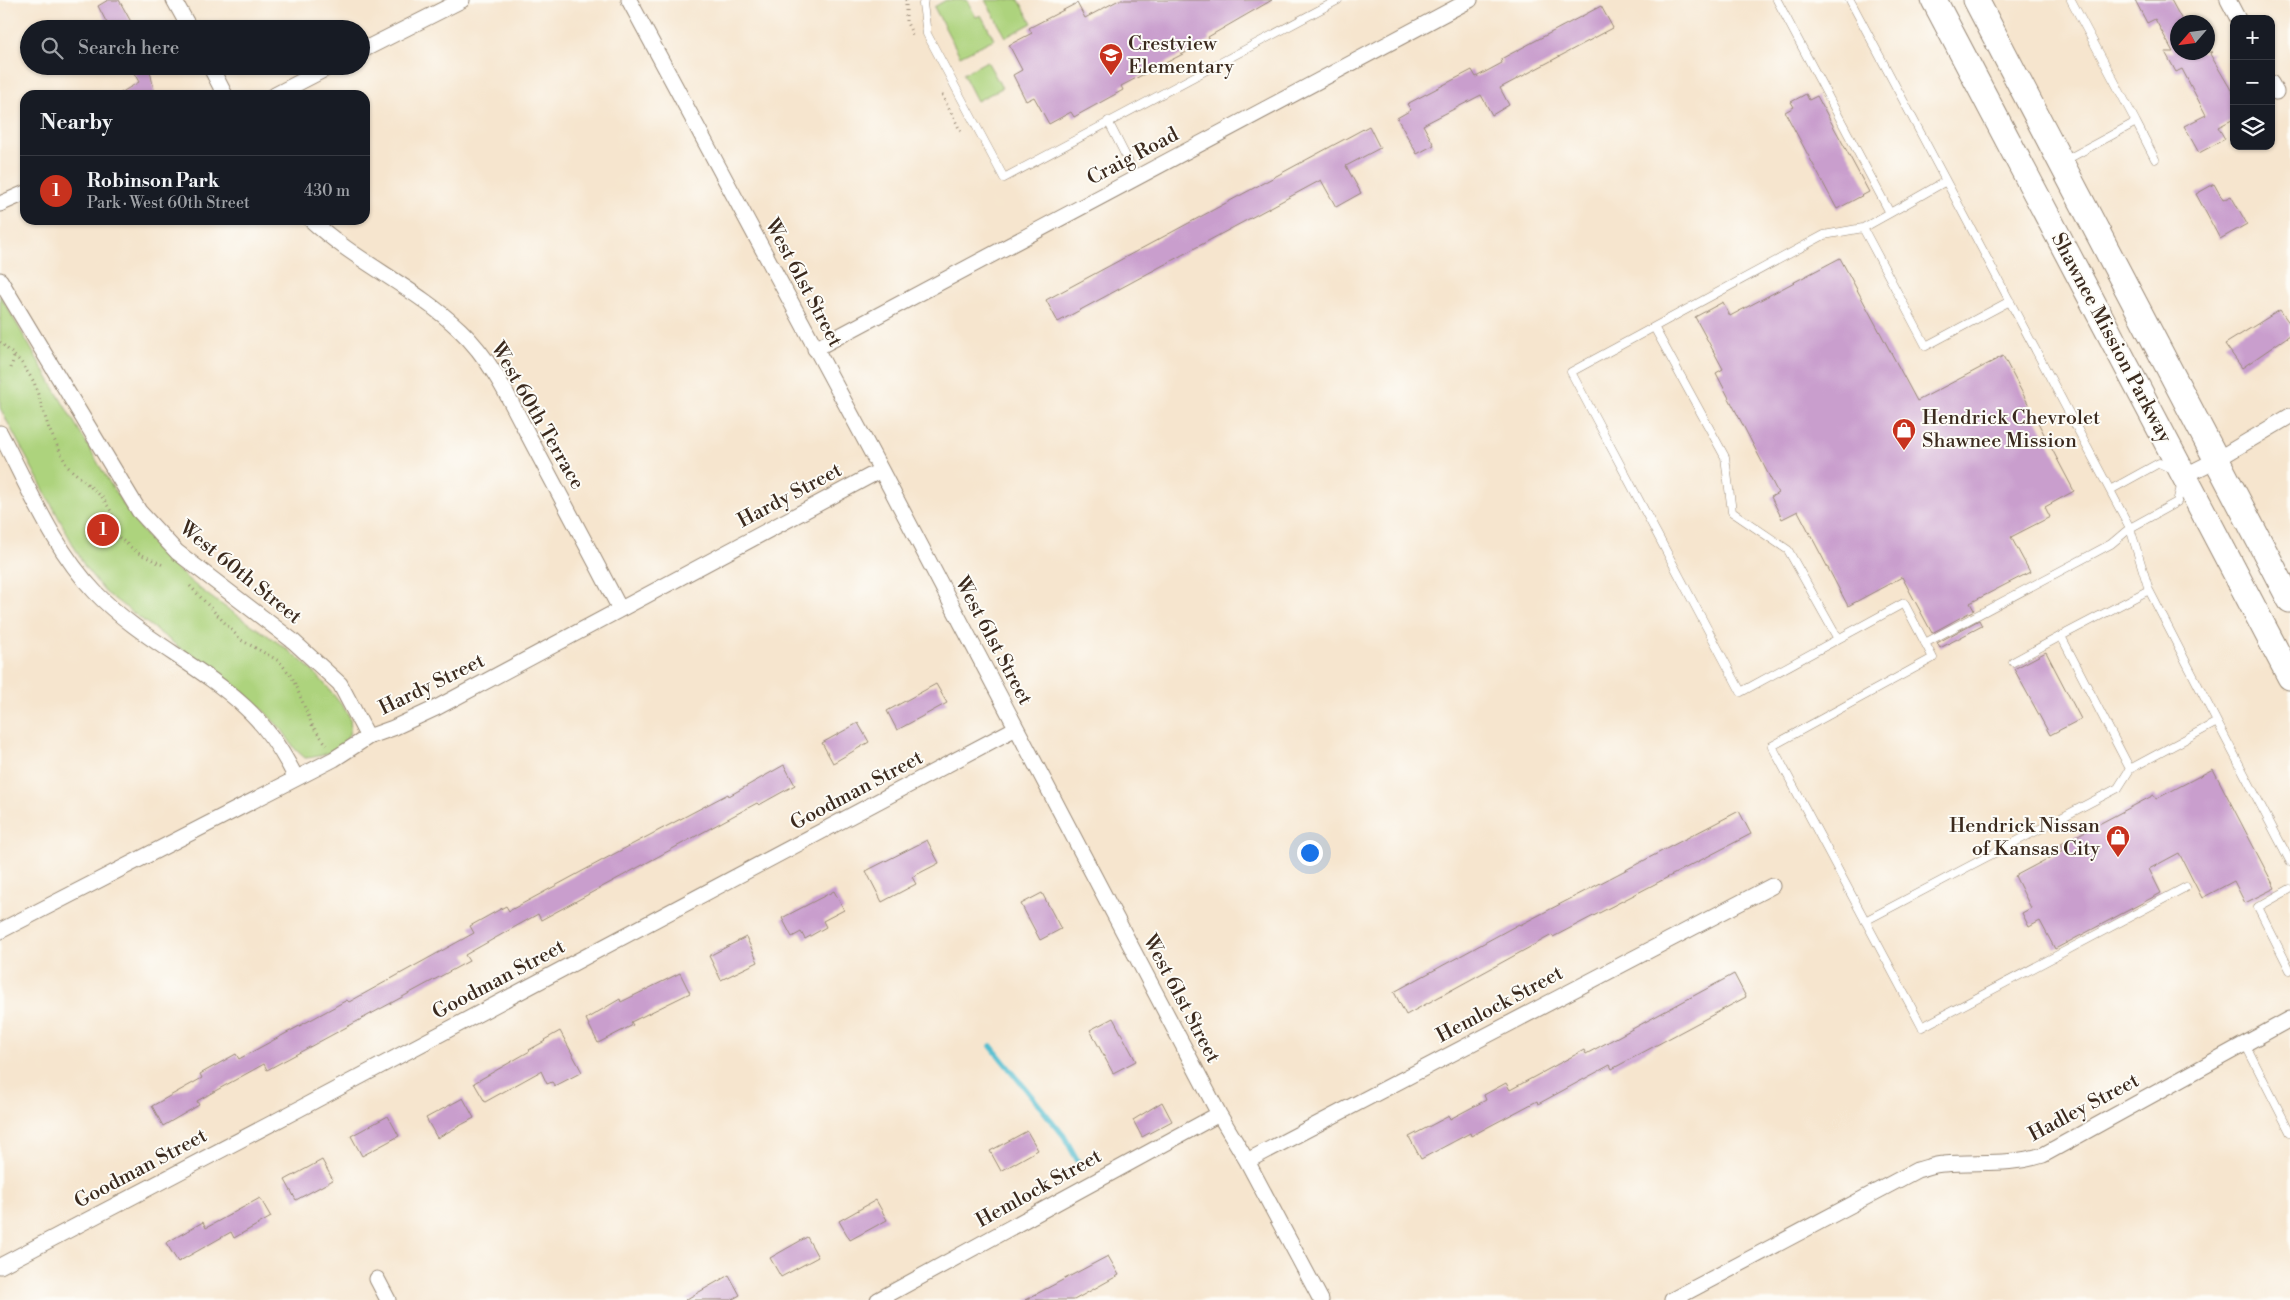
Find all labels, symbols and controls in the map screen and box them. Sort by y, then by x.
north arrow [2170,15,2215,60]
map controls [2230,15,2275,150]
button: + [2230,15,2275,60]
search box [20,20,370,75]
place label: Crestview Elementary [1128,32,1234,80]
icon: search [38,34,66,62]
text: Search here [78,36,179,60]
school or university icon: Crestview Elementary [1098,42,1124,76]
button: − [2230,60,2275,105]
button: layers [2230,105,2275,150]
text: Nearby [40,110,113,136]
street label: Craig Road [1083,122,1184,191]
text: Robinson Park [87,169,220,193]
text: 1 [52,181,60,201]
text: 430 m [304,181,350,201]
text: Park · West 60th Street [87,193,250,213]
street label: West 61st Street [758,214,847,351]
street label: Shawnee Mission Parkway [2045,229,2177,448]
street label: West 60th Terrace [484,337,589,494]
place label: Hendrick Chevrolet Shawnee Mission [1922,406,2100,454]
shop icon: Hendrick Chevrolet Shawnee Mission [1891,417,1917,451]
street label: Hardy Street [734,458,846,534]
pin: 1 [87,511,119,549]
street label: West 60th Street [173,515,306,630]
street label: West 61st Street [948,572,1037,709]
street label: Hardy Street [375,649,489,721]
street label: Goodman Street [786,746,928,836]
place label: Hendrick Nissan of Kansas City [1949,814,2100,862]
shop icon: Hendrick Nissan of Kansas City [2105,824,2131,858]
your location [1297,840,1323,866]
street label: West 61st Street [1136,930,1225,1067]
street label: Goodman Street [428,935,570,1025]
street label: Hemlock Street [1432,961,1568,1049]
street label: Hadley Street [2024,1068,2144,1148]
street label: Goodman Street [70,1124,212,1214]
street label: Hemlock Street [972,1144,1106,1234]

